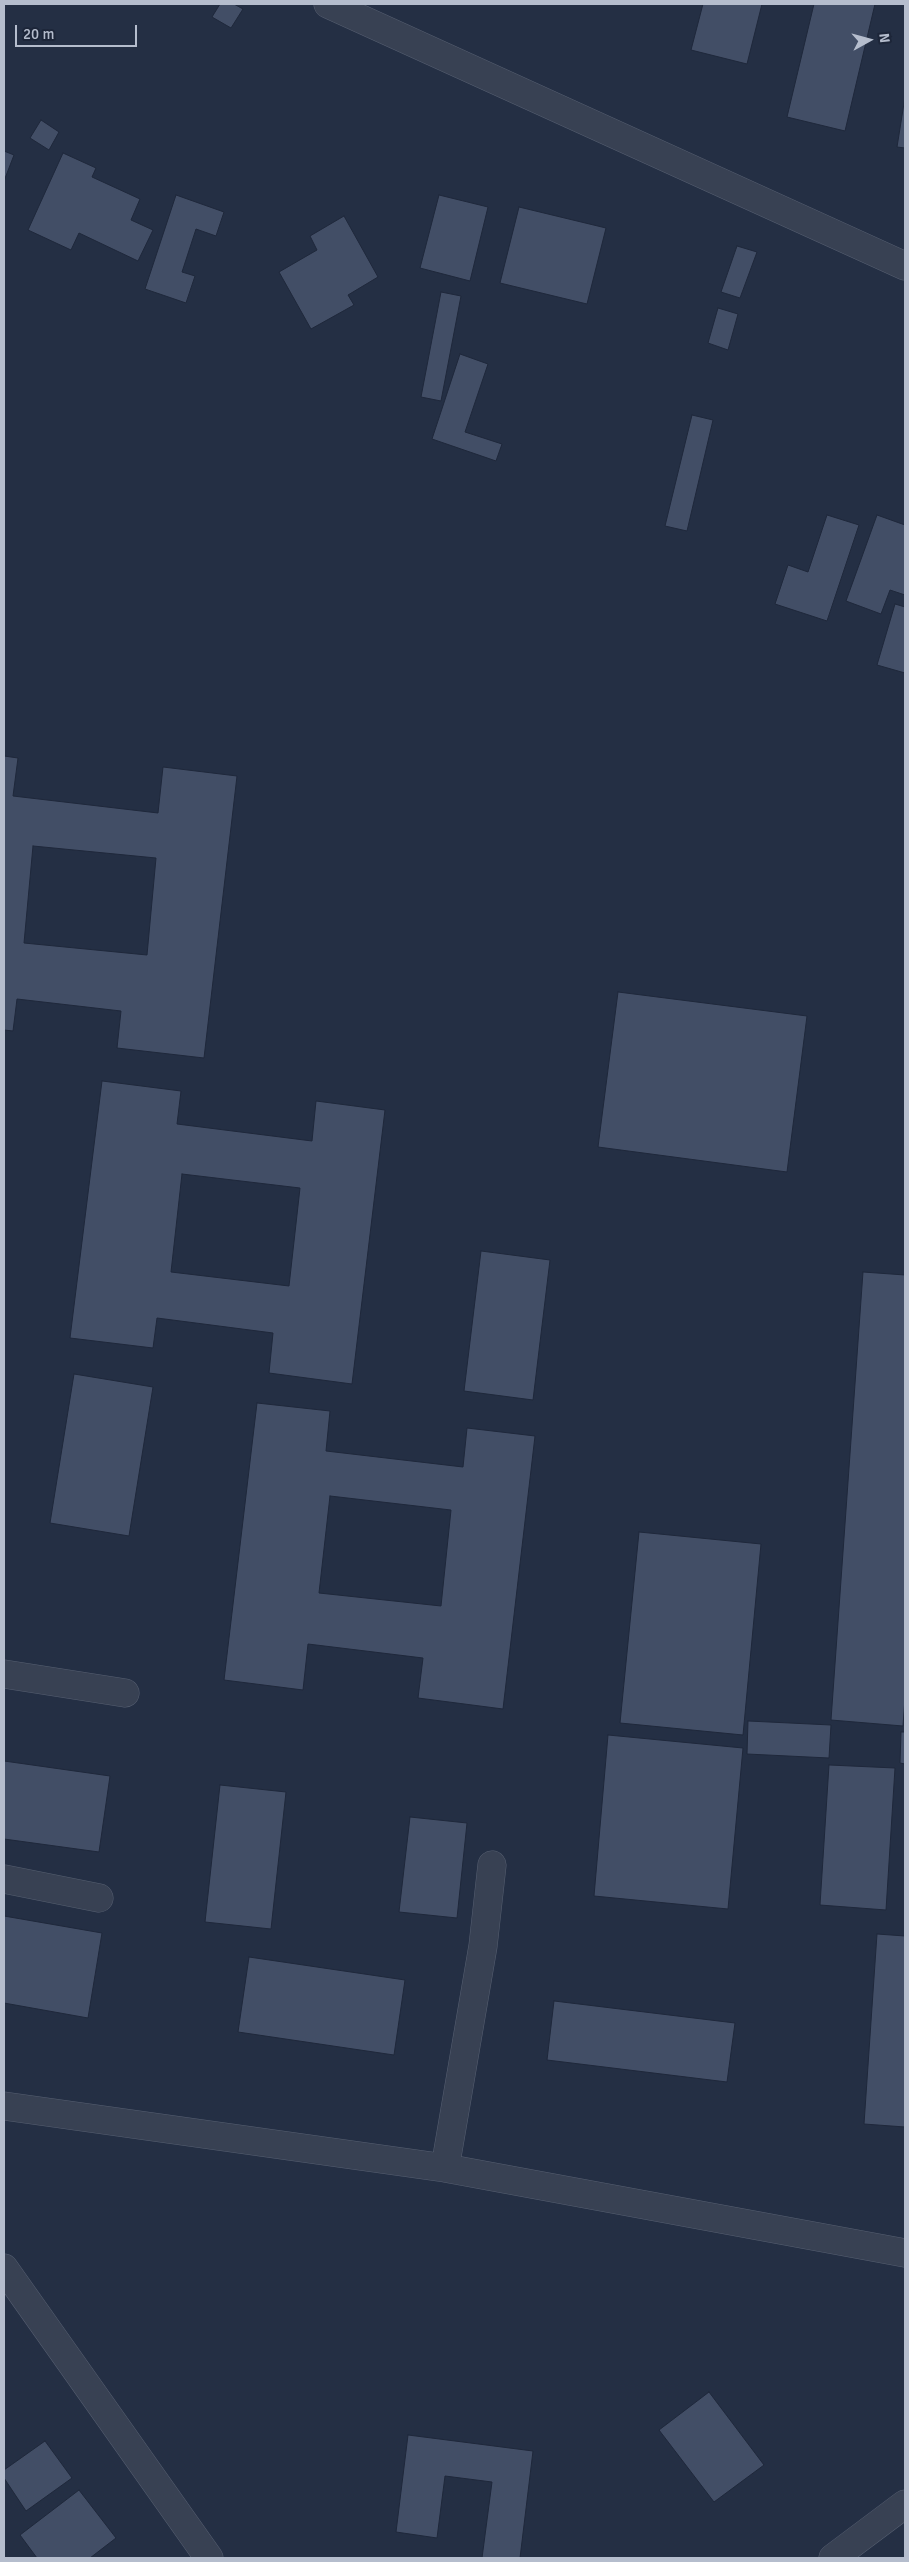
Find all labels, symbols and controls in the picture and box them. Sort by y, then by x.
scale bar [18,15,140,47]
north arrow [844,15,894,65]
text: 20 m [23,25,54,43]
text: N [875,32,893,44]

